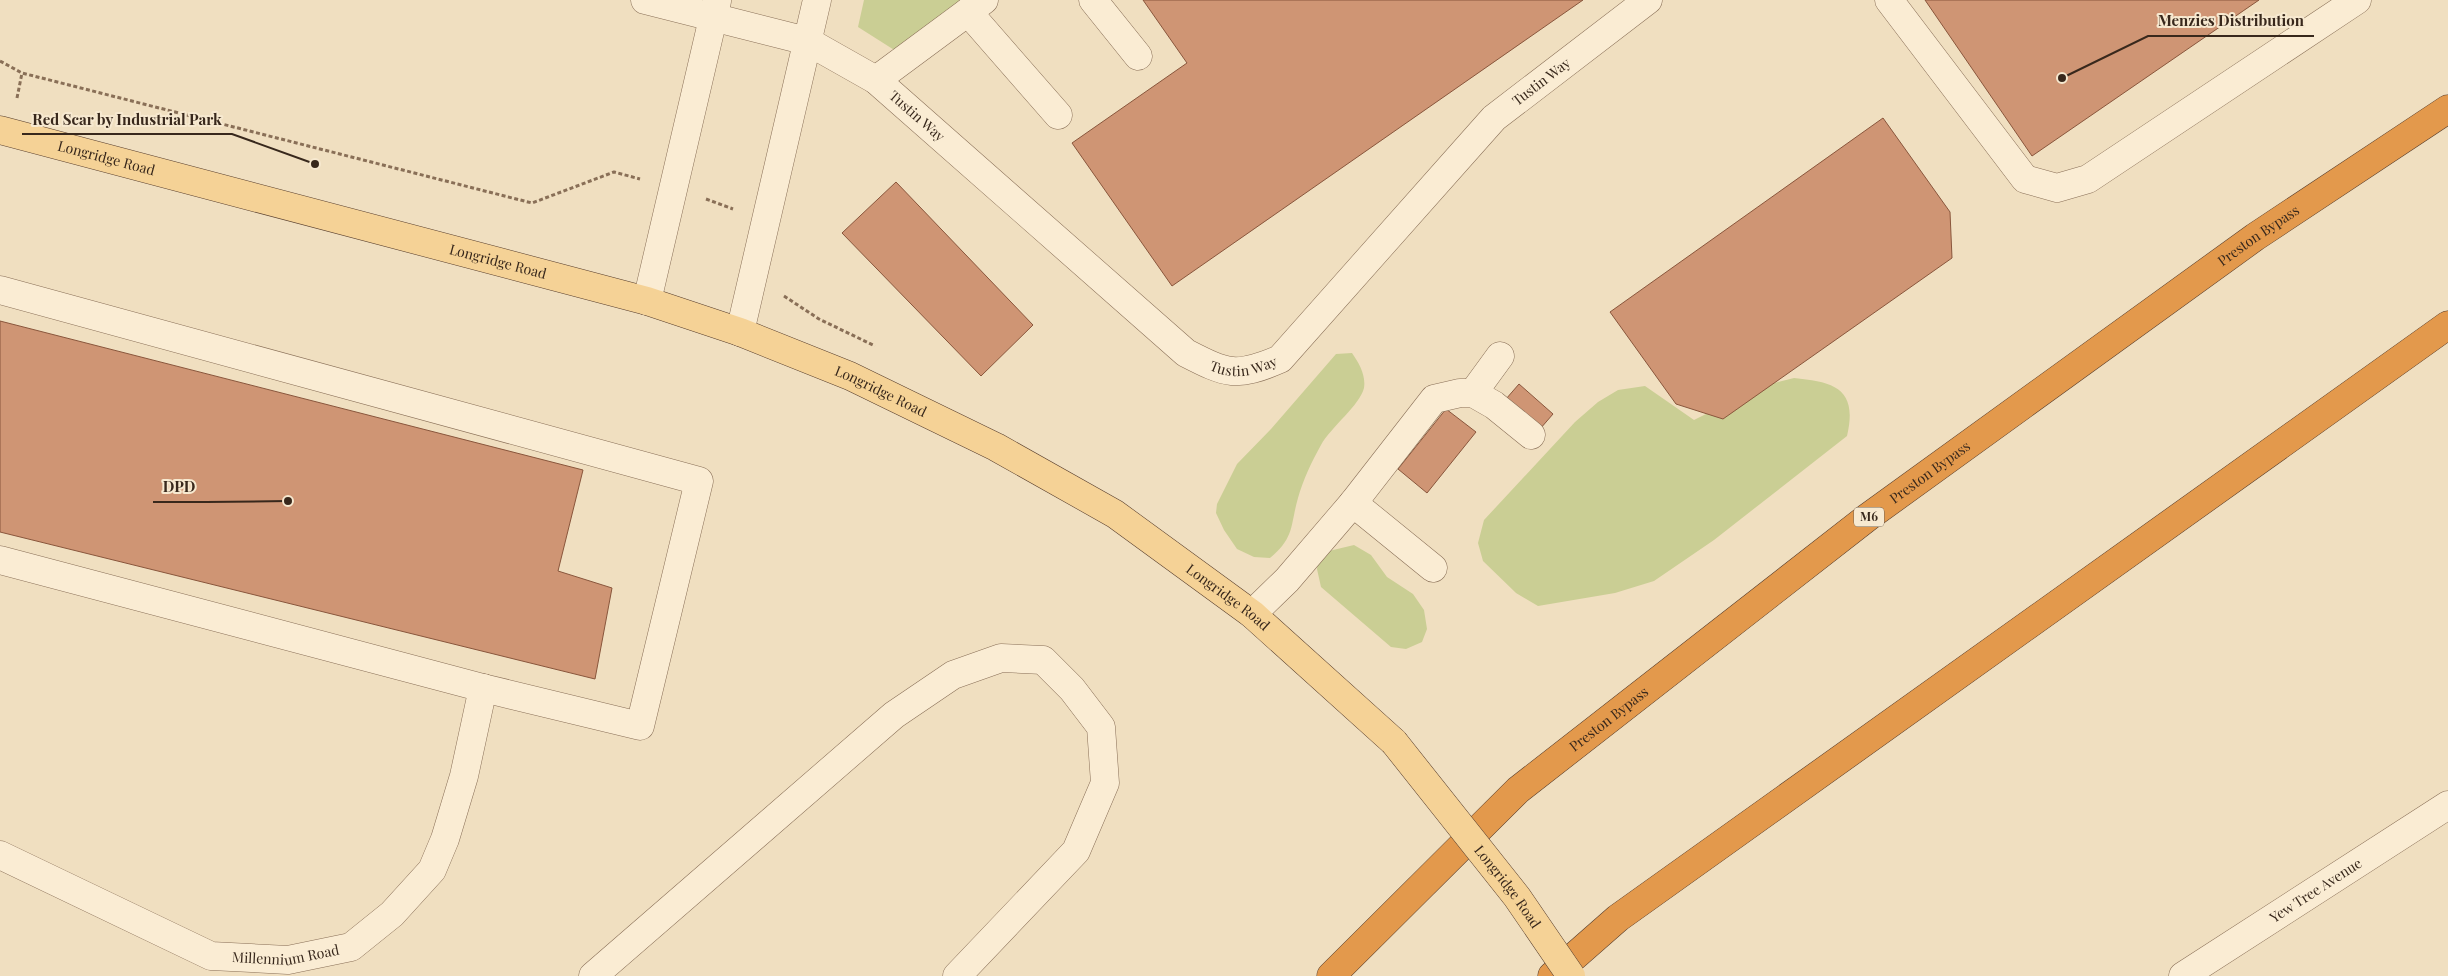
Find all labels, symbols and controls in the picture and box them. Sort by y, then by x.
callout: Menzies Distribution [2148,6,2314,36]
text: Menzies Distribution [2158,10,2305,30]
street label: Tustin Way [1508,53,1574,110]
street label: Tustin Way [885,86,949,146]
callout: Red Scar by Industrial Park [22,104,232,134]
text: Red Scar by Industrial Park [32,109,222,129]
street label: Longridge Road [56,136,157,180]
street label: Preston Bypass [2214,200,2303,270]
street label: Longridge Road [447,239,549,283]
street label: Tustin Way [1207,351,1280,380]
street label: Longridge Road [832,361,930,421]
street label: Preston Bypass [1885,436,1974,507]
callout: DPD [153,472,206,502]
text: DPD [163,476,195,496]
road number: M6 [1854,508,1884,526]
street label: Longridge Road [1183,559,1274,635]
street label: Preston Bypass [1565,682,1652,756]
street label: Longridge Road [1470,841,1546,932]
street label: Yew Tree Avenue [2265,853,2365,927]
street label: Millennium Road [232,940,341,970]

